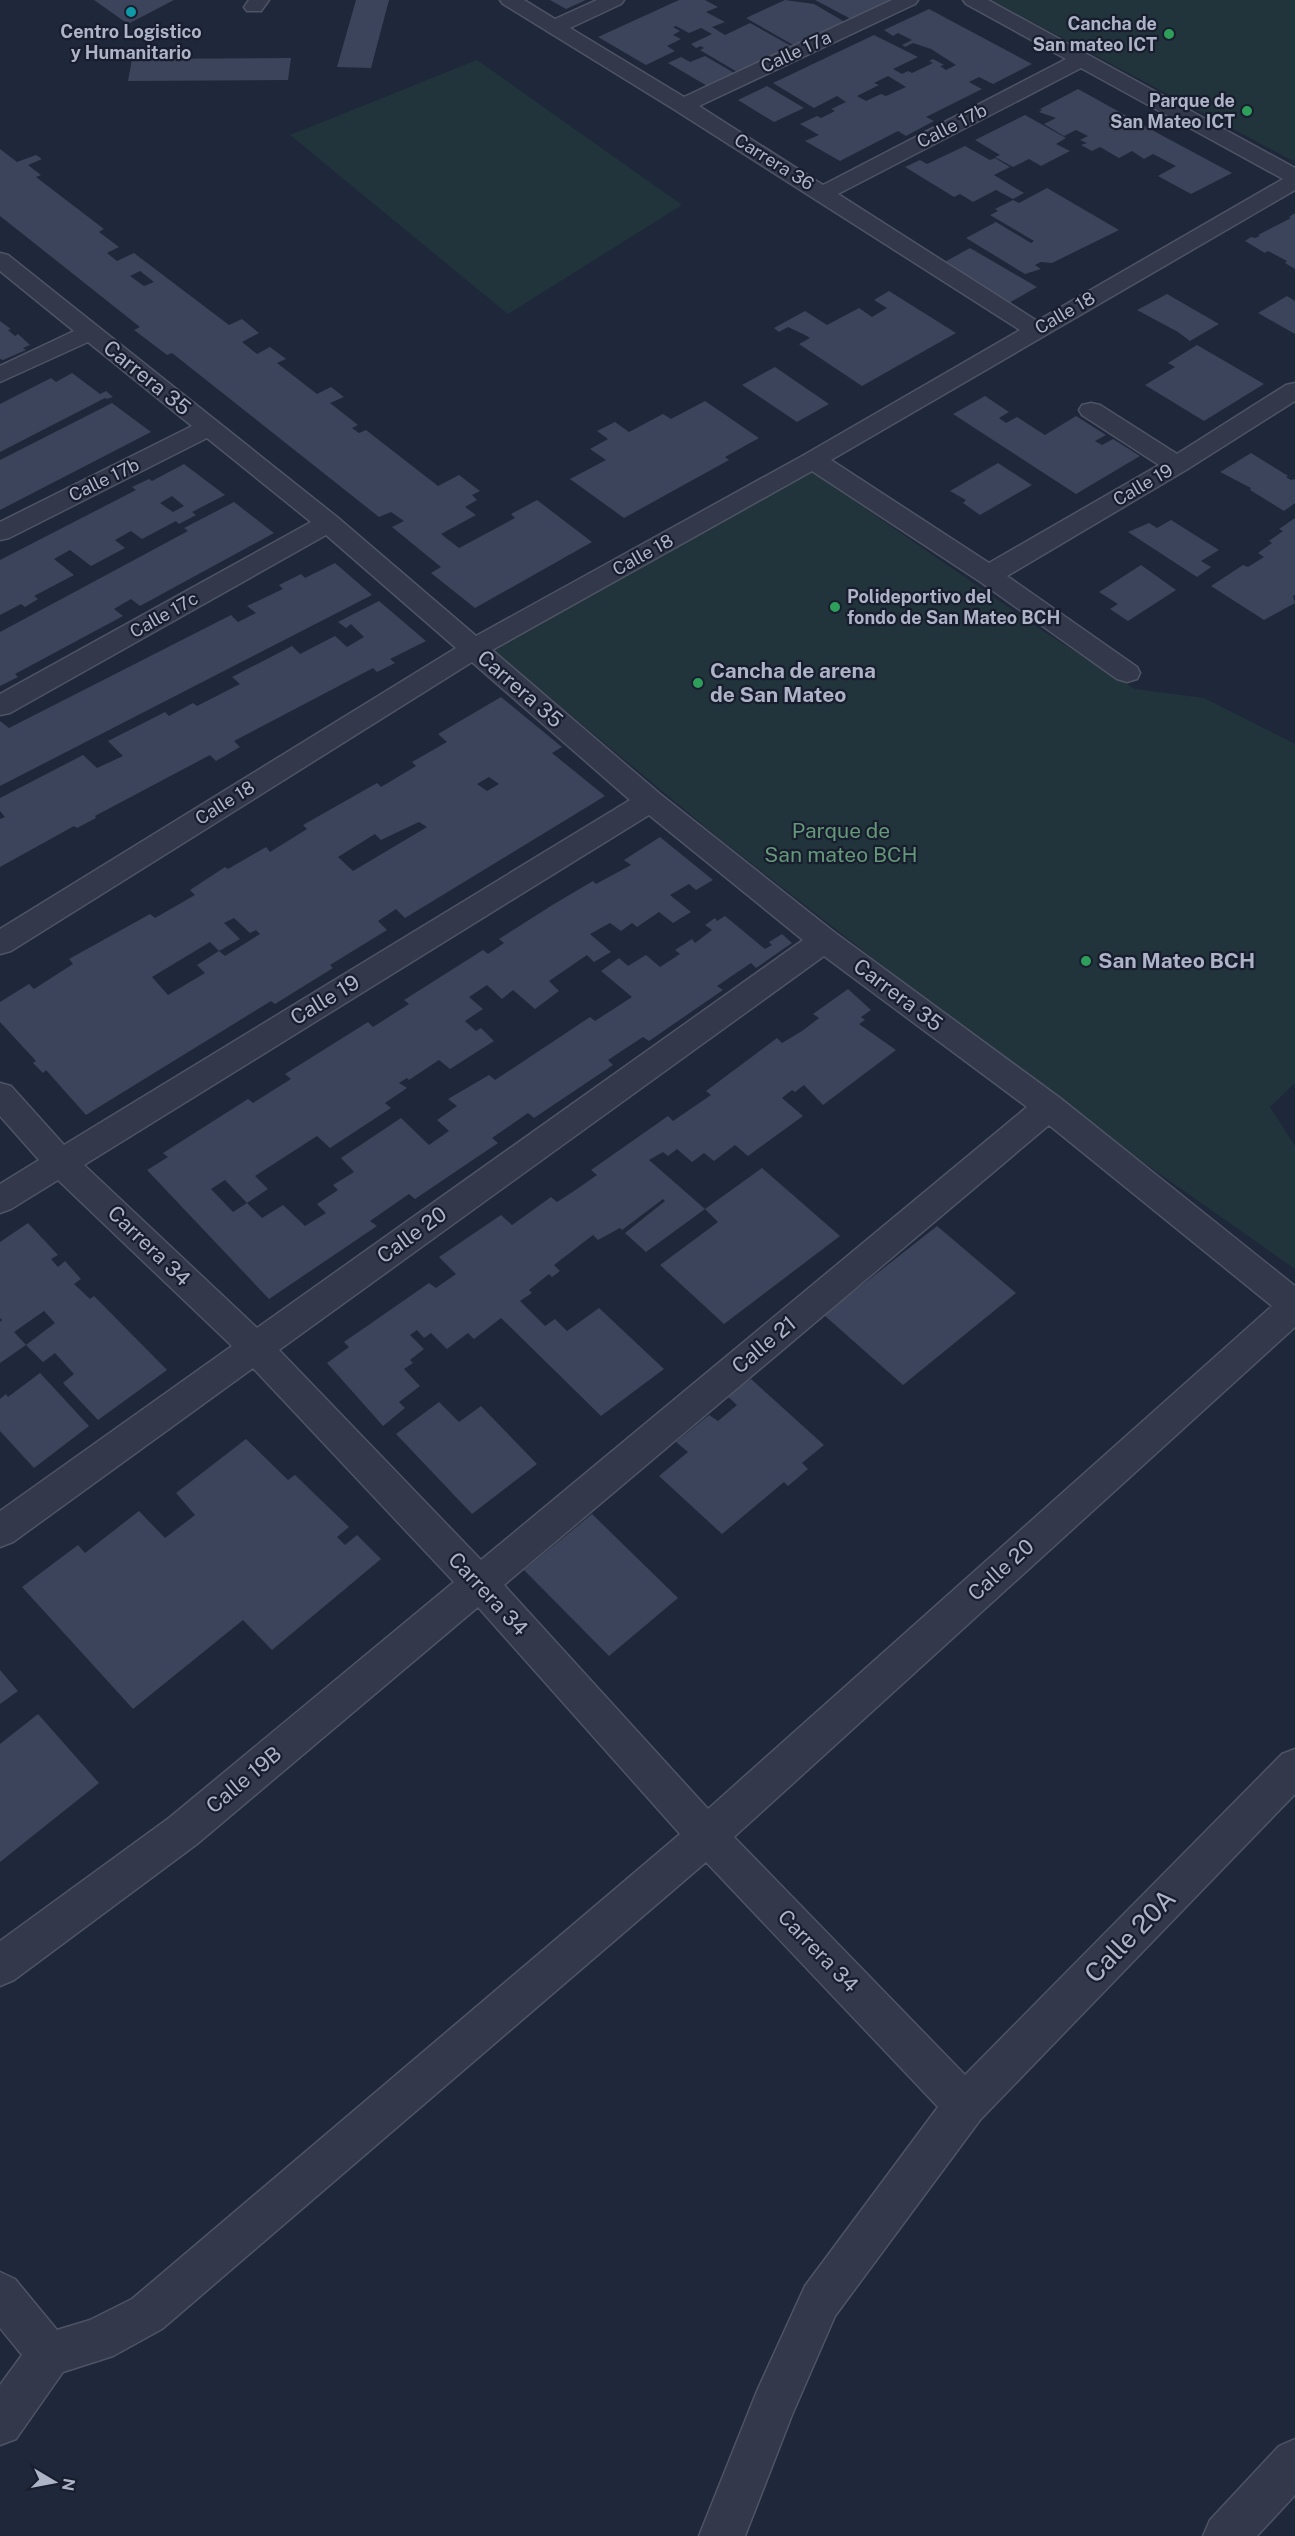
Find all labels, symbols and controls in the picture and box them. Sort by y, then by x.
marker: Centro Logistico y Humanitario [124,5,138,19]
place label: Cancha de San mateo ICT [1033,13,1157,55]
place label: Centro Logistico y Humanitario [60,21,202,63]
street label: Calle 17a [757,26,834,77]
marker: Cancha de San mateo ICT [1162,27,1176,41]
place label: Parque de San Mateo ICT [1110,90,1235,132]
street label: Calle 17b [913,99,990,152]
marker: Parque de San Mateo ICT [1240,104,1254,118]
street label: Carrera 36 [731,129,818,194]
street label: Calle 18 [1031,287,1099,338]
street label: Carrera 35 [99,335,196,420]
street label: Calle 17b [65,454,142,506]
street label: Calle 19 [1109,459,1176,510]
street label: Calle 18 [609,529,677,580]
place label: Polideportivo del fondo de San Mateo BCH [847,586,1060,628]
street label: Calle 17c [126,587,202,642]
marker: Polideportivo del fondo de San Mateo BCH [828,600,842,614]
street label: Carrera 35 [472,645,568,733]
place label: Cancha de arena de San Mateo [710,658,876,707]
marker: Cancha de arena de San Mateo [691,676,705,690]
street label: Calle 18 [191,776,258,829]
park label: Parque de San mateo BCH [764,818,918,867]
place label: San Mateo BCH [1098,948,1255,973]
street label: Carrera 35 [849,953,948,1036]
marker: San Mateo BCH [1079,954,1093,968]
street label: Calle 19 [286,969,364,1030]
street label: Carrera 34 [103,1200,196,1291]
street label: Calle 20 [372,1201,451,1268]
street label: Calle 21 [727,1311,801,1379]
street label: Calle 20 [963,1534,1039,1606]
street label: Carrera 34 [443,1547,533,1641]
street label: Calle 19B [201,1741,286,1818]
street label: Calle 20A [1078,1883,1182,1989]
street label: Carrera 34 [773,1904,864,1997]
north arrow [24,2452,84,2512]
text: N [58,2477,79,2492]

